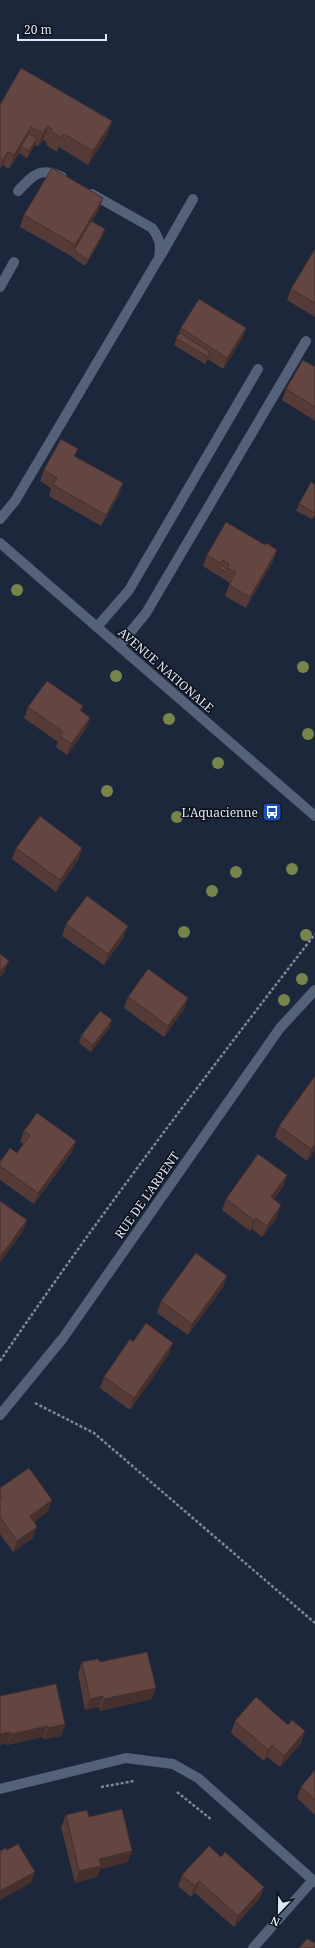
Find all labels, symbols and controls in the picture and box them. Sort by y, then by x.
scale bar [18,16,106,42]
text: 20 m [24,21,52,38]
street label: AVENUE NATIONALE [115,624,217,716]
bus stop icon: L'Aquacienne [261,801,283,823]
place label: L'Aquacienne [182,804,258,821]
street label: RUE DE L'ARPENT [111,1148,184,1242]
north arrow [259,1892,299,1932]
text: N [268,1913,282,1930]

